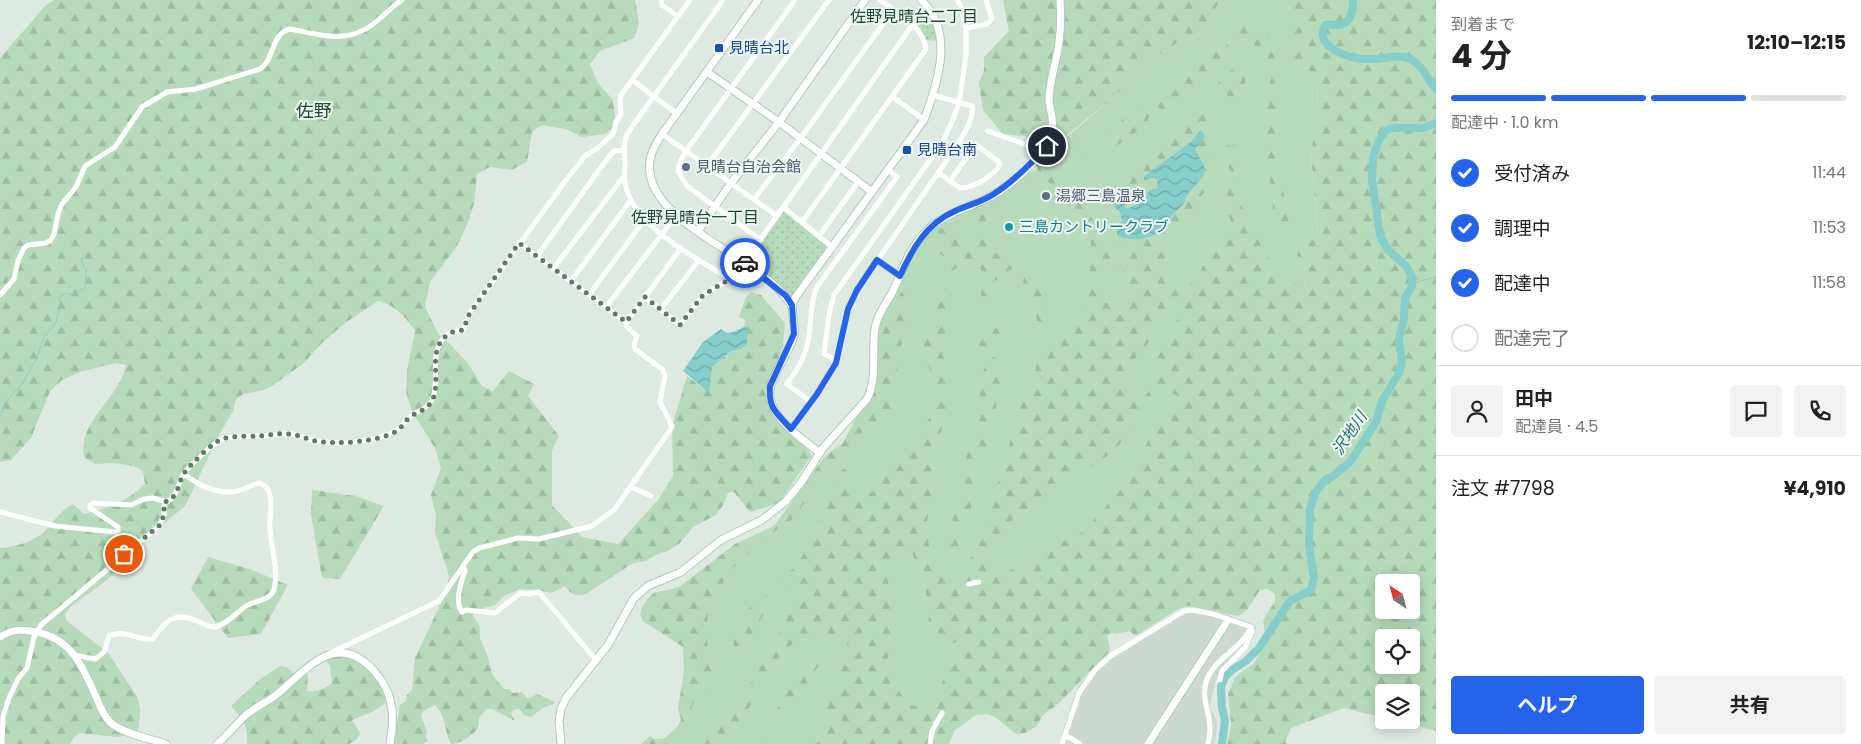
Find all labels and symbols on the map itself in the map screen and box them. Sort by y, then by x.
district label: 佐野見晴台二丁目 [850,5,978,28]
place label: 見晴台北 [729,37,789,58]
marker: 見晴台北 [713,42,725,54]
district label: 佐野 [296,98,332,123]
pin [1026,125,1068,167]
place label: 見晴台南 [917,139,977,160]
marker: 見晴台南 [901,144,913,156]
place label: 見晴台自治会館 [696,156,801,177]
marker: 見晴台自治会館 [680,161,692,173]
place label: 湯郷三島温泉 [1056,185,1146,206]
marker: 湯郷三島温泉 [1040,190,1052,202]
district label: 佐野見晴台一丁目 [631,206,759,229]
place label: 三島カントリークラブ [1019,216,1169,237]
marker: 三島カントリークラブ [1003,221,1015,233]
courier [720,238,770,288]
water label: 沢地川 [1326,405,1373,460]
pin [103,533,145,575]
north arrow [1375,574,1420,619]

